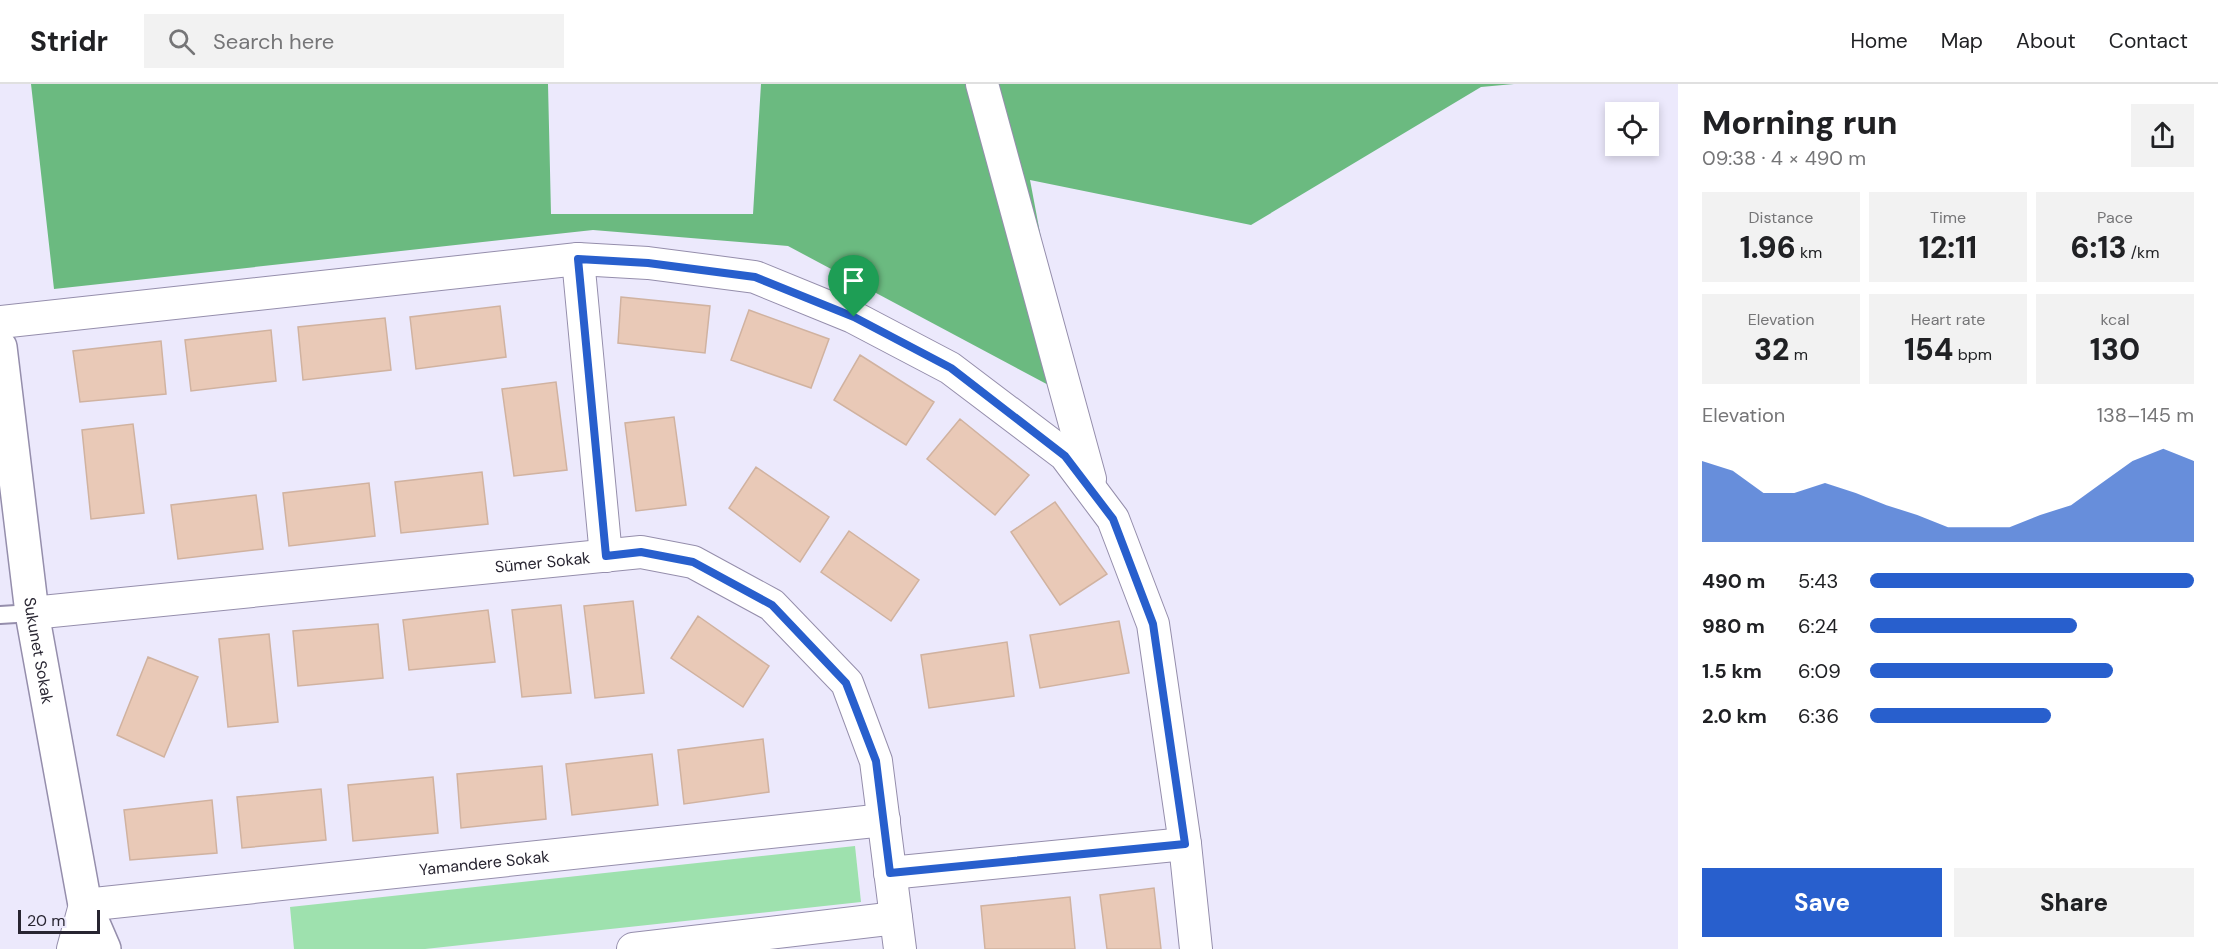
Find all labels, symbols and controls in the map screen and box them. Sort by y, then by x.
search box [144,14,564,68]
text: Stridr [30,23,108,60]
icon: search [165,25,198,58]
text: Search here [213,27,334,56]
text: Home [1850,27,1908,55]
text: Map [1941,27,1983,55]
text: About [2016,27,2076,55]
text: Contact [2109,27,2188,55]
text: Morning run [1702,101,1897,144]
map controls [1605,102,1659,156]
button: locate [1605,102,1659,156]
button: share [2131,104,2194,167]
text: 09:38 · 4 × 490 m [1702,145,1866,171]
text: Distance [1749,207,1813,228]
text: Time [1930,207,1966,228]
text: Pace [2097,207,2133,228]
text: 1.96 [1740,228,1796,267]
text: 12:11 [1919,228,1977,267]
text: 6:13 [2071,228,2127,267]
text: km [1796,242,1822,263]
text: /km [2127,242,2159,263]
pin [828,255,879,317]
icon: arrive [837,264,870,297]
text: Elevation [1748,309,1814,330]
text: Heart rate [1911,309,1985,330]
text: kcal [2101,309,2129,330]
text: 32 [1754,330,1789,369]
text: 154 [1904,330,1953,369]
text: 130 [2090,330,2140,369]
text: m [1789,344,1808,365]
text: bpm [1953,344,1992,365]
text: Elevation [1702,402,1785,428]
text: 138–145 m [2097,402,2194,428]
street label: Sümer Sokak [494,547,591,577]
text: 490 m [1702,568,1765,594]
text: 5:43 [1798,568,1838,594]
street label: Sukunet Sokak [20,596,59,705]
text: 980 m [1702,613,1765,639]
text: 6:24 [1798,613,1838,639]
text: 1.5 km [1702,658,1762,684]
text: 6:09 [1798,658,1841,684]
text: 2.0 km [1702,703,1767,729]
text: 6:36 [1798,703,1839,729]
street label: Yamandere Sokak [418,845,550,880]
button: Save [1702,868,1942,937]
button: Share [1954,868,2194,937]
scale bar [18,907,100,934]
text: 20 m [27,910,66,931]

